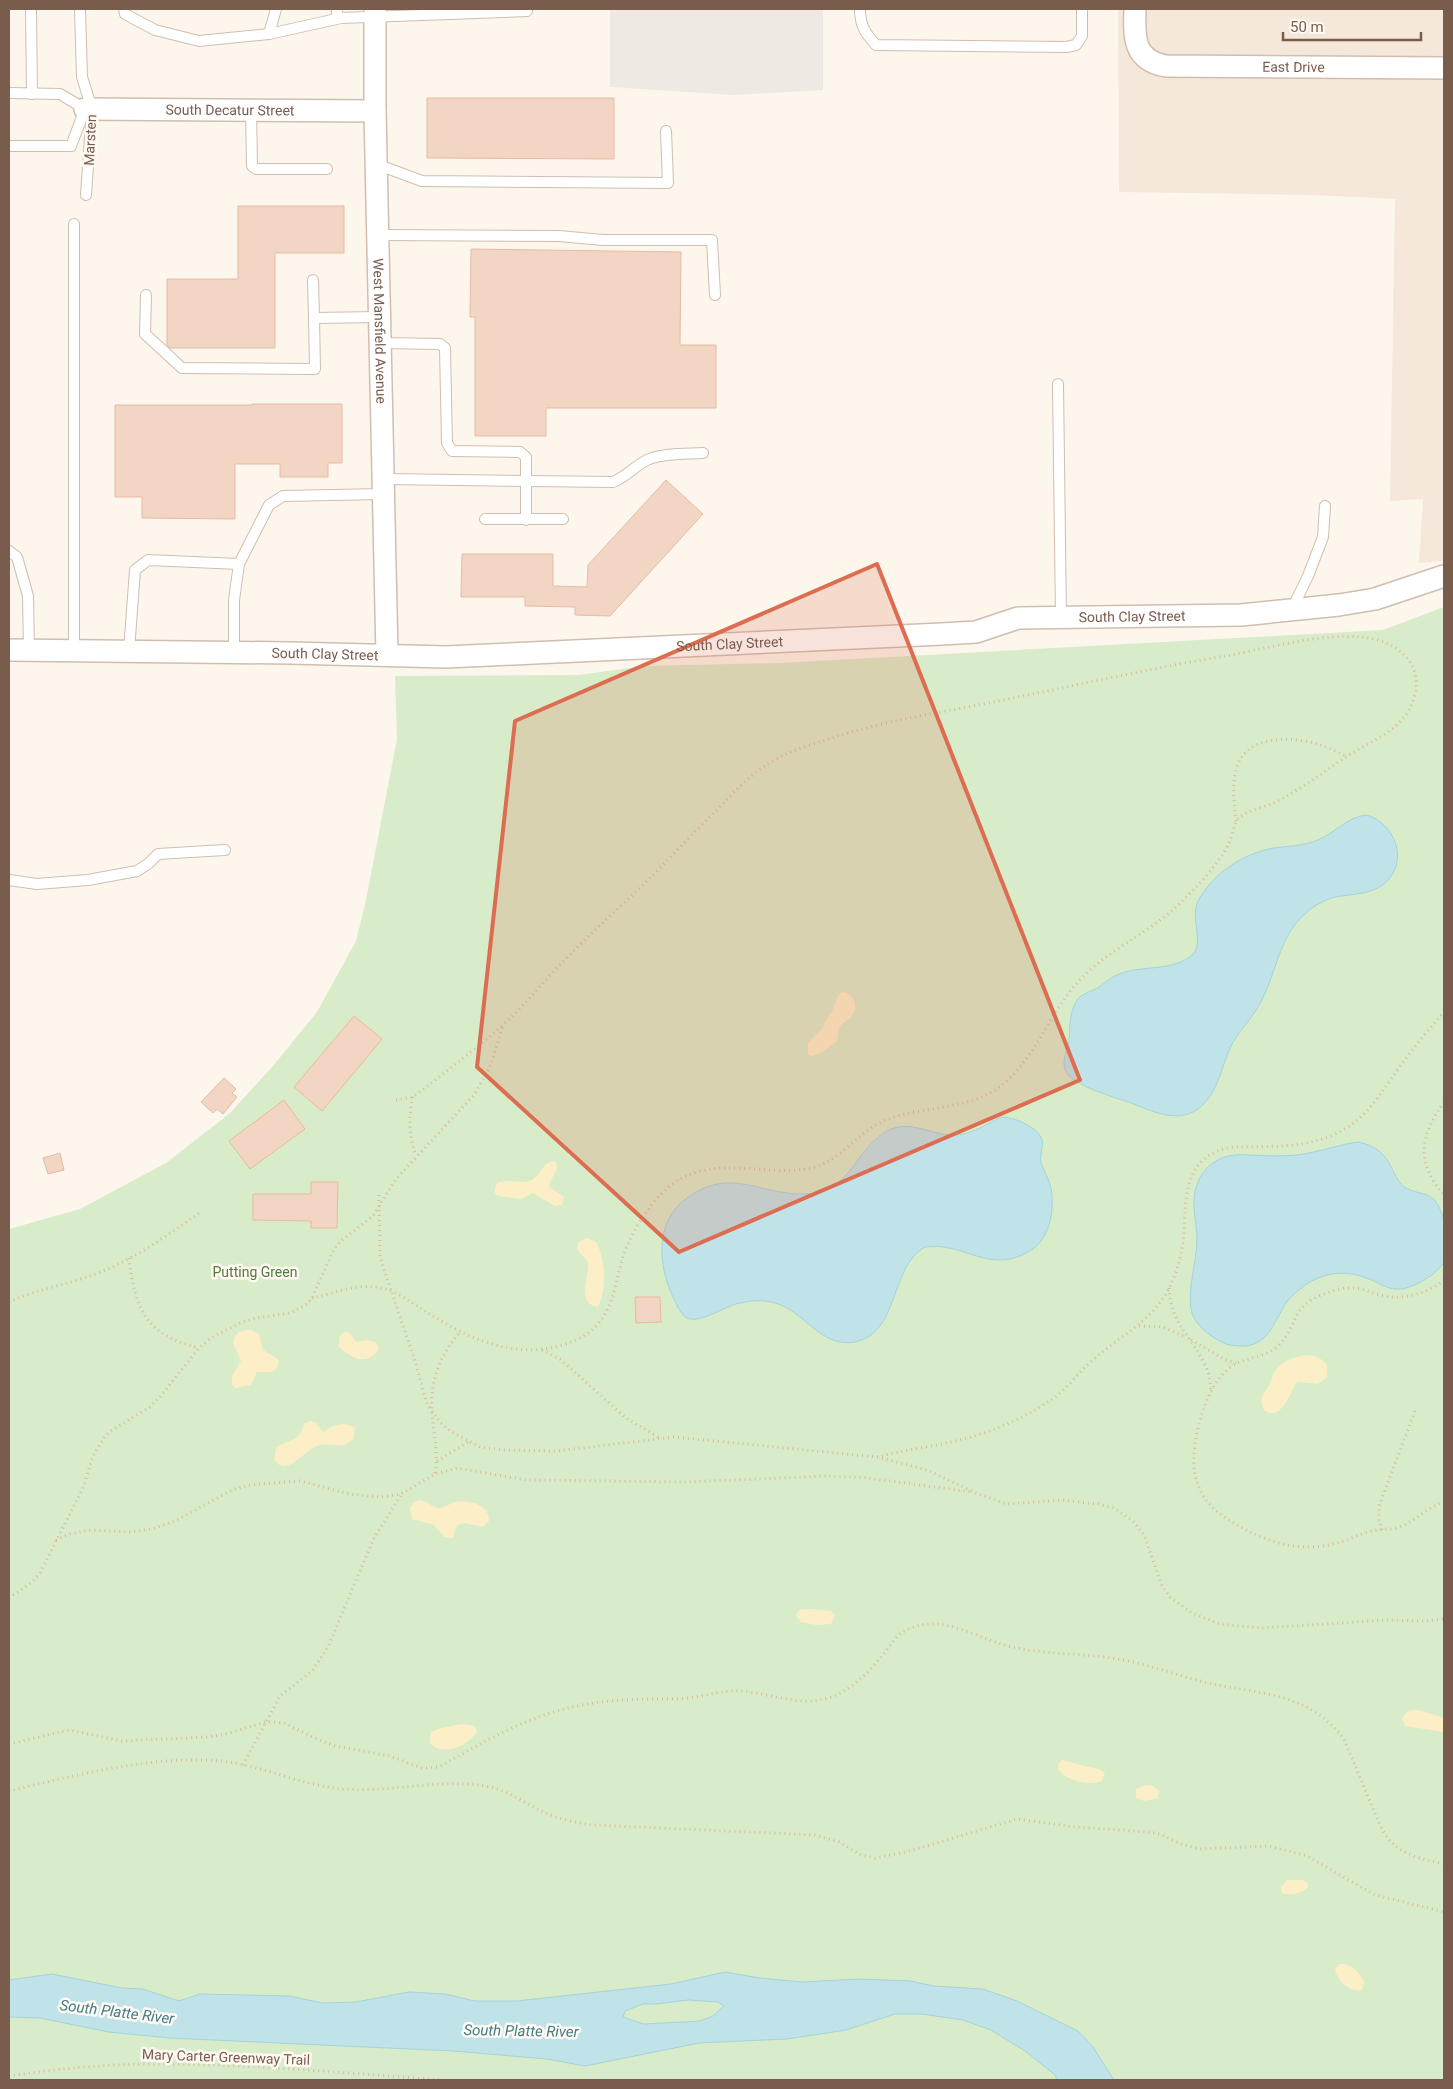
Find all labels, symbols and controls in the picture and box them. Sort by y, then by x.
scale bar [1283,10,1420,42]
text: 50 m [1290,18,1324,36]
street label: East Drive [1262,59,1325,75]
street label: South Decatur Street [165,102,295,118]
street label: Marsten [81,114,99,166]
street label: West Mansfield Avenue [370,258,389,404]
street label: South Clay Street [1078,608,1186,625]
street label: South Clay Street [676,633,784,654]
street label: South Clay Street [271,645,379,663]
park label: Putting Green [213,1264,297,1280]
water label: South Platte River [59,1996,176,2028]
water label: South Platte River [463,2021,580,2041]
street label: Mary Carter Greenway Trail [142,2046,310,2068]

